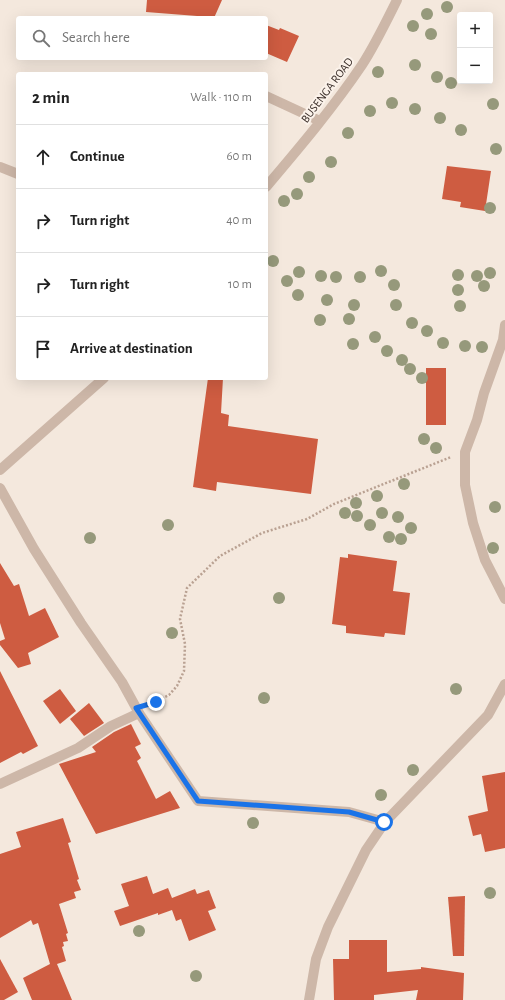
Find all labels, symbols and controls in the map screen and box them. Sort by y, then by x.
map controls [457,12,493,84]
button: + [457,12,493,48]
search box [16,16,268,60]
icon: search [30,27,52,49]
text: Search here [62,30,130,45]
button: − [457,48,493,84]
street label: BUSENGA ROAD [299,55,355,125]
text: 2 min [32,89,70,106]
text: Walk · 110 m [190,91,252,104]
icon: ahead [32,146,54,168]
text: Continue [70,149,125,164]
text: 60 m [226,150,252,163]
icon: right [32,210,54,232]
text: Turn right [70,213,129,228]
text: 40 m [226,214,252,227]
icon: right [32,274,54,296]
text: Turn right [70,277,129,292]
text: 10 m [228,278,252,291]
icon: arrive [32,338,54,360]
text: Arrive at destination [70,341,193,356]
route end [147,693,165,711]
route start [375,813,393,831]

